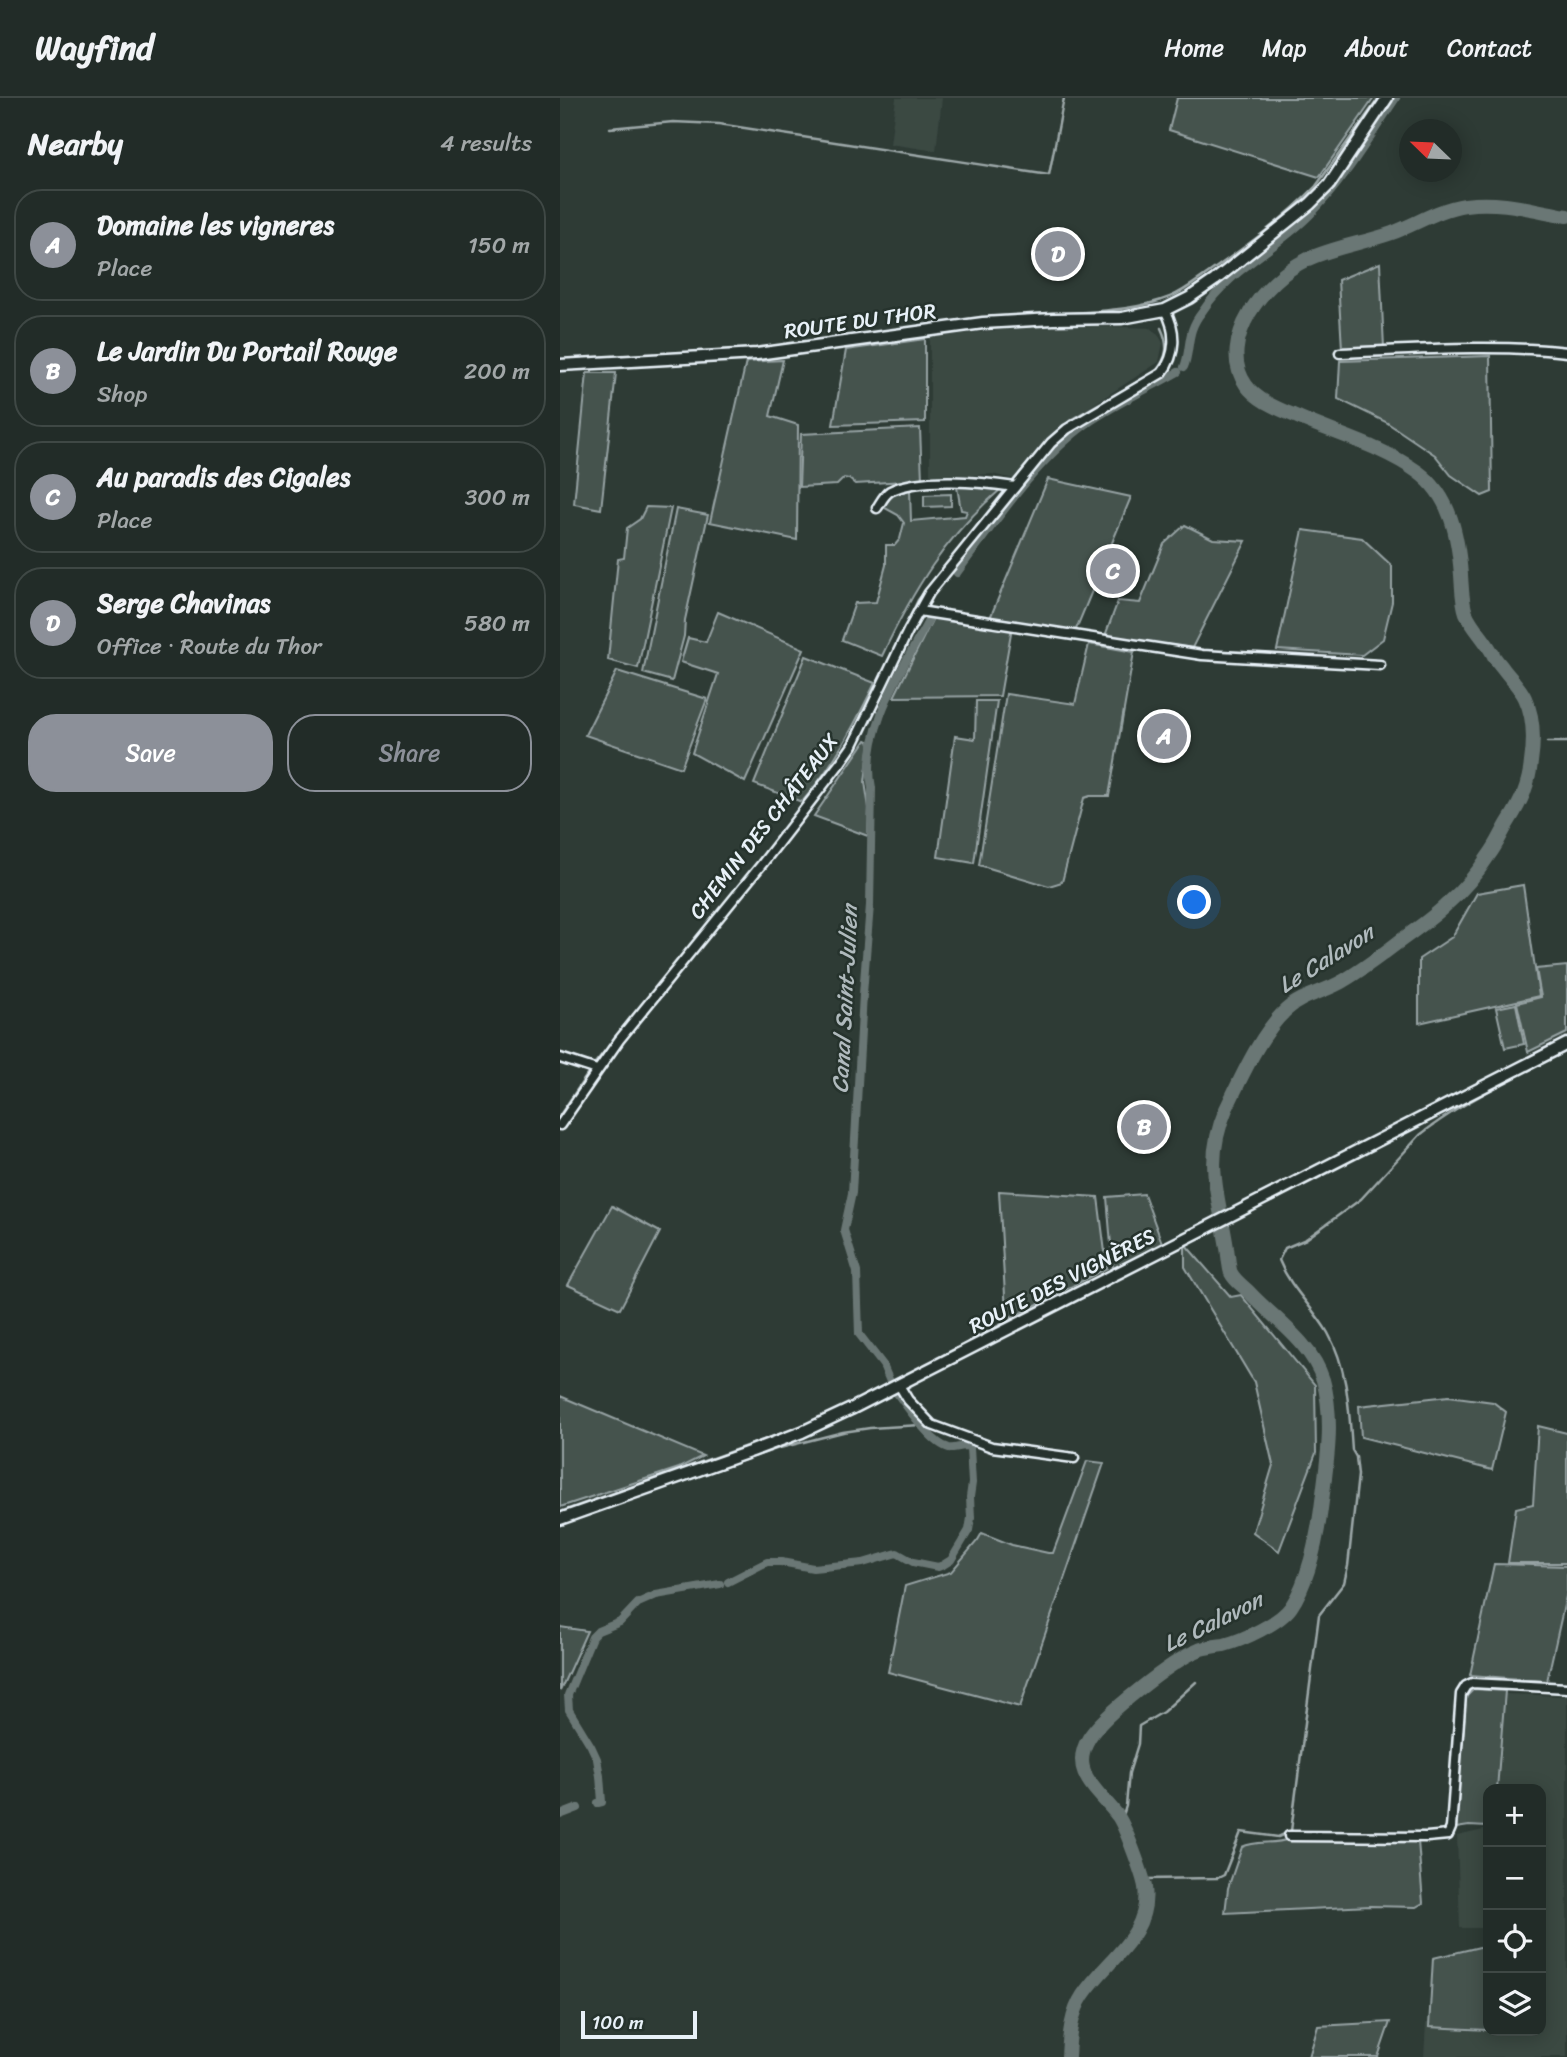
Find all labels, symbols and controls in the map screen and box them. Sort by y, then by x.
text: Wayfind [35,19,154,77]
text: Home [1164,27,1224,69]
text: Map [1262,27,1306,69]
text: About [1344,27,1409,69]
text: Contact [1447,27,1532,69]
text: Nearby [28,117,123,171]
north arrow [1399,119,1462,182]
text: 4 results [440,123,532,164]
text: Domaine les vigneres [97,202,334,248]
text: A [45,225,61,266]
text: 150 m [468,225,530,266]
pin: D [1035,228,1081,280]
text: Place [97,248,152,289]
street label: ROUTE DU THOR [782,292,938,350]
text: Le Jardin Du Portail Rouge [97,328,397,374]
text: B [46,351,60,392]
text: 200 m [464,351,530,392]
text: Shop [97,374,147,415]
text: Au paradis des Cigales [97,454,350,500]
text: C [46,477,60,518]
text: 300 m [465,477,530,518]
text: Place [97,500,152,541]
pin: C [1090,545,1136,597]
text: Serge Chavinas [97,580,271,626]
text: D [46,603,60,644]
text: 580 m [464,603,530,644]
text: Office · Route du Thor [97,626,322,667]
pin: A [1141,710,1187,762]
button: Save [28,714,273,792]
button: Share [287,714,532,792]
street label: CHEMIN DES CHÂTEAUX [679,724,849,928]
your location [1177,885,1211,919]
water label: Canal Saint-Julien [820,901,871,1094]
water label: Le Calavon [1270,912,1384,1005]
pin: B [1121,1101,1167,1153]
street label: ROUTE DES VIGNÈRES [962,1218,1162,1344]
water label: Le Calavon [1156,1579,1272,1664]
map controls [1483,1784,1546,2036]
button: + [1483,1784,1546,1847]
button: − [1483,1847,1546,1910]
button: locate [1483,1910,1546,1973]
button: layers [1483,1973,1546,2036]
text: 100 m [592,2006,644,2039]
scale bar [581,2008,696,2040]

